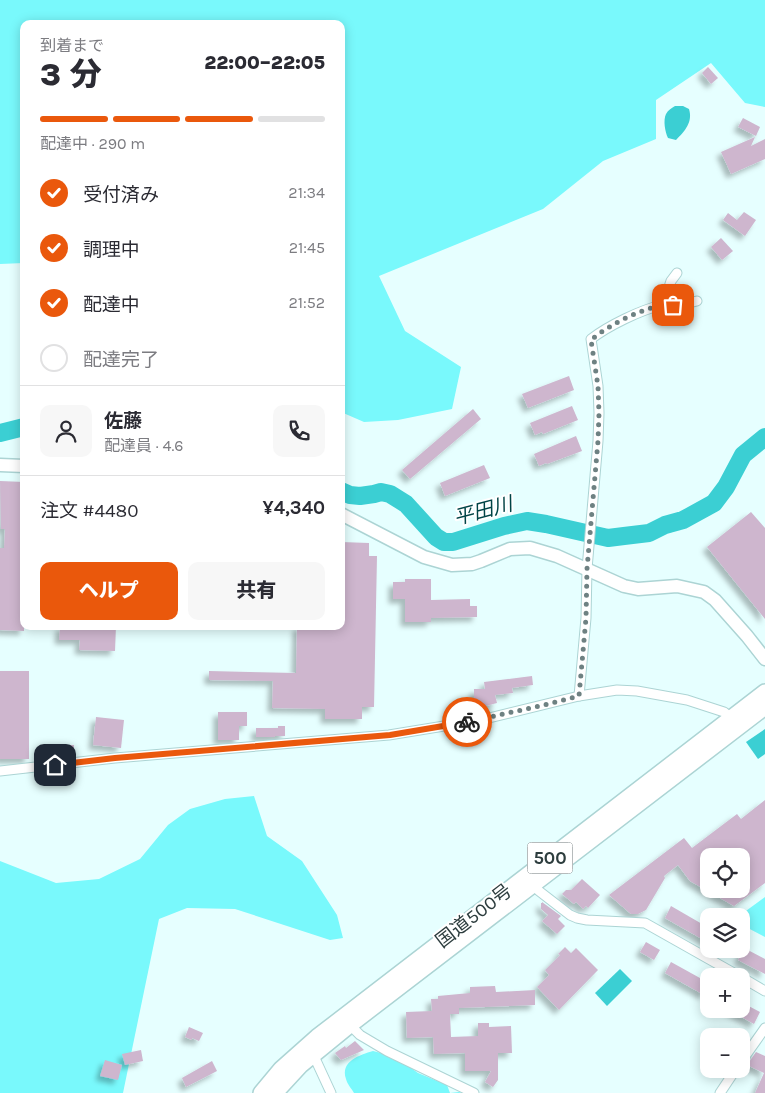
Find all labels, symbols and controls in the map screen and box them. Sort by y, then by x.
text: 到着まで [40,36,104,55]
text: 22:00–22:05 [204,52,325,74]
text: 3 分 [40,56,102,93]
text: 配達中 · 290 m [40,134,145,153]
icon: check [40,179,68,207]
text: 21:34 [288,183,325,202]
text: 受付済み [83,184,159,206]
icon: check [40,234,68,262]
text: 21:45 [289,238,325,257]
text: 調理中 [83,239,140,261]
pin [652,284,694,326]
icon: check [40,289,68,317]
icon: bag [659,291,687,319]
text: 21:52 [288,293,325,312]
text: 配達中 [83,294,140,316]
text: 配達完了 [83,349,159,371]
button: person [40,405,92,457]
button: phone [273,405,325,457]
text: 佐藤 [104,410,142,432]
text: 配達員 · 4.6 [104,436,183,455]
water label: 平田川 [451,492,517,530]
text: ¥4,340 [263,497,325,519]
text: 注文 #4480 [40,500,139,522]
button: ヘルプ [40,562,178,620]
button: 共有 [188,562,325,620]
courier [442,697,492,747]
icon: bike [453,708,481,736]
pin [34,744,76,786]
icon: home [41,751,69,779]
road number: 500 [528,842,572,874]
map controls [700,848,750,1078]
button: locate [700,848,750,898]
street label: 国道500号 [432,880,516,952]
button: layers [700,908,750,958]
button: + [700,968,750,1018]
button: − [700,1028,750,1078]

